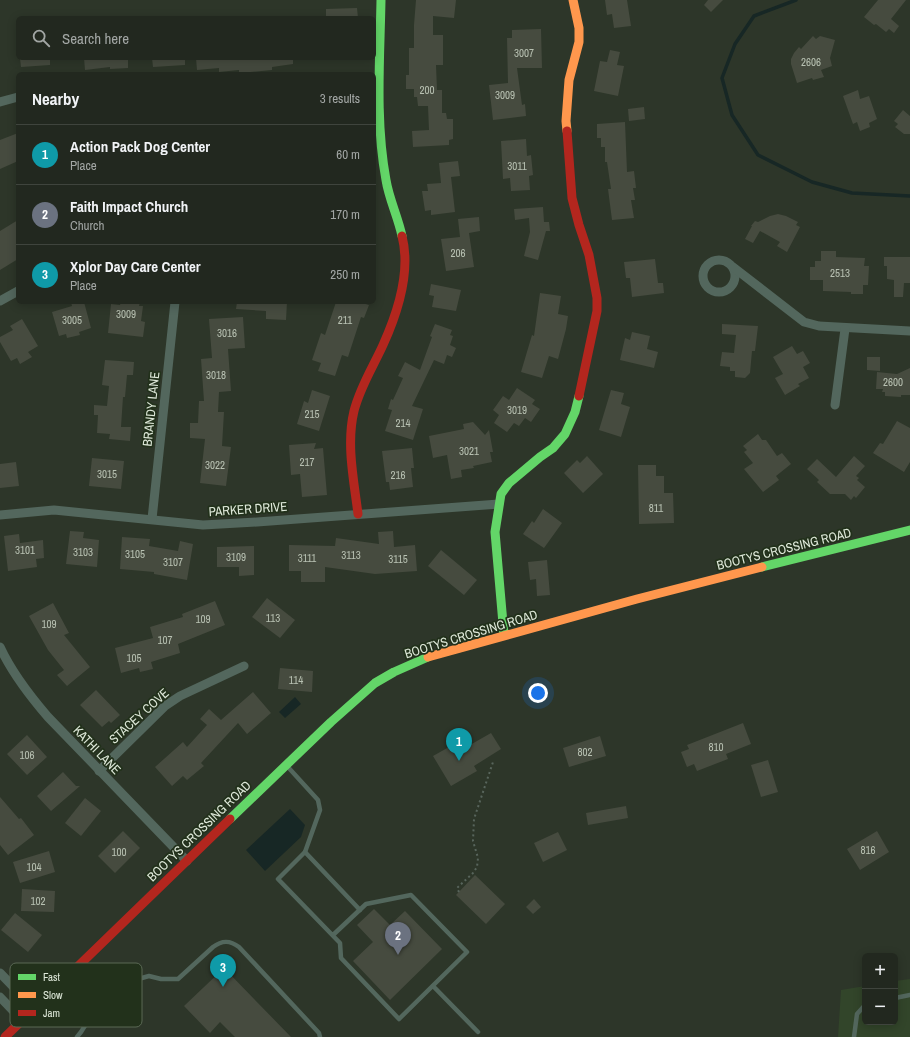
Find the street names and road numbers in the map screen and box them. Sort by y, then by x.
street label: BRANDY LANE [139,371,163,447]
street label: PARKER DRIVE [208,498,288,520]
street label: BOOTYS CROSSING ROAD [715,524,853,574]
street label: BOOTYS CROSSING ROAD [403,606,540,662]
street label: STACEY COVE [105,685,173,747]
street label: KATHI LANE [70,722,124,778]
street label: BOOTYS CROSSING ROAD [143,777,255,885]

